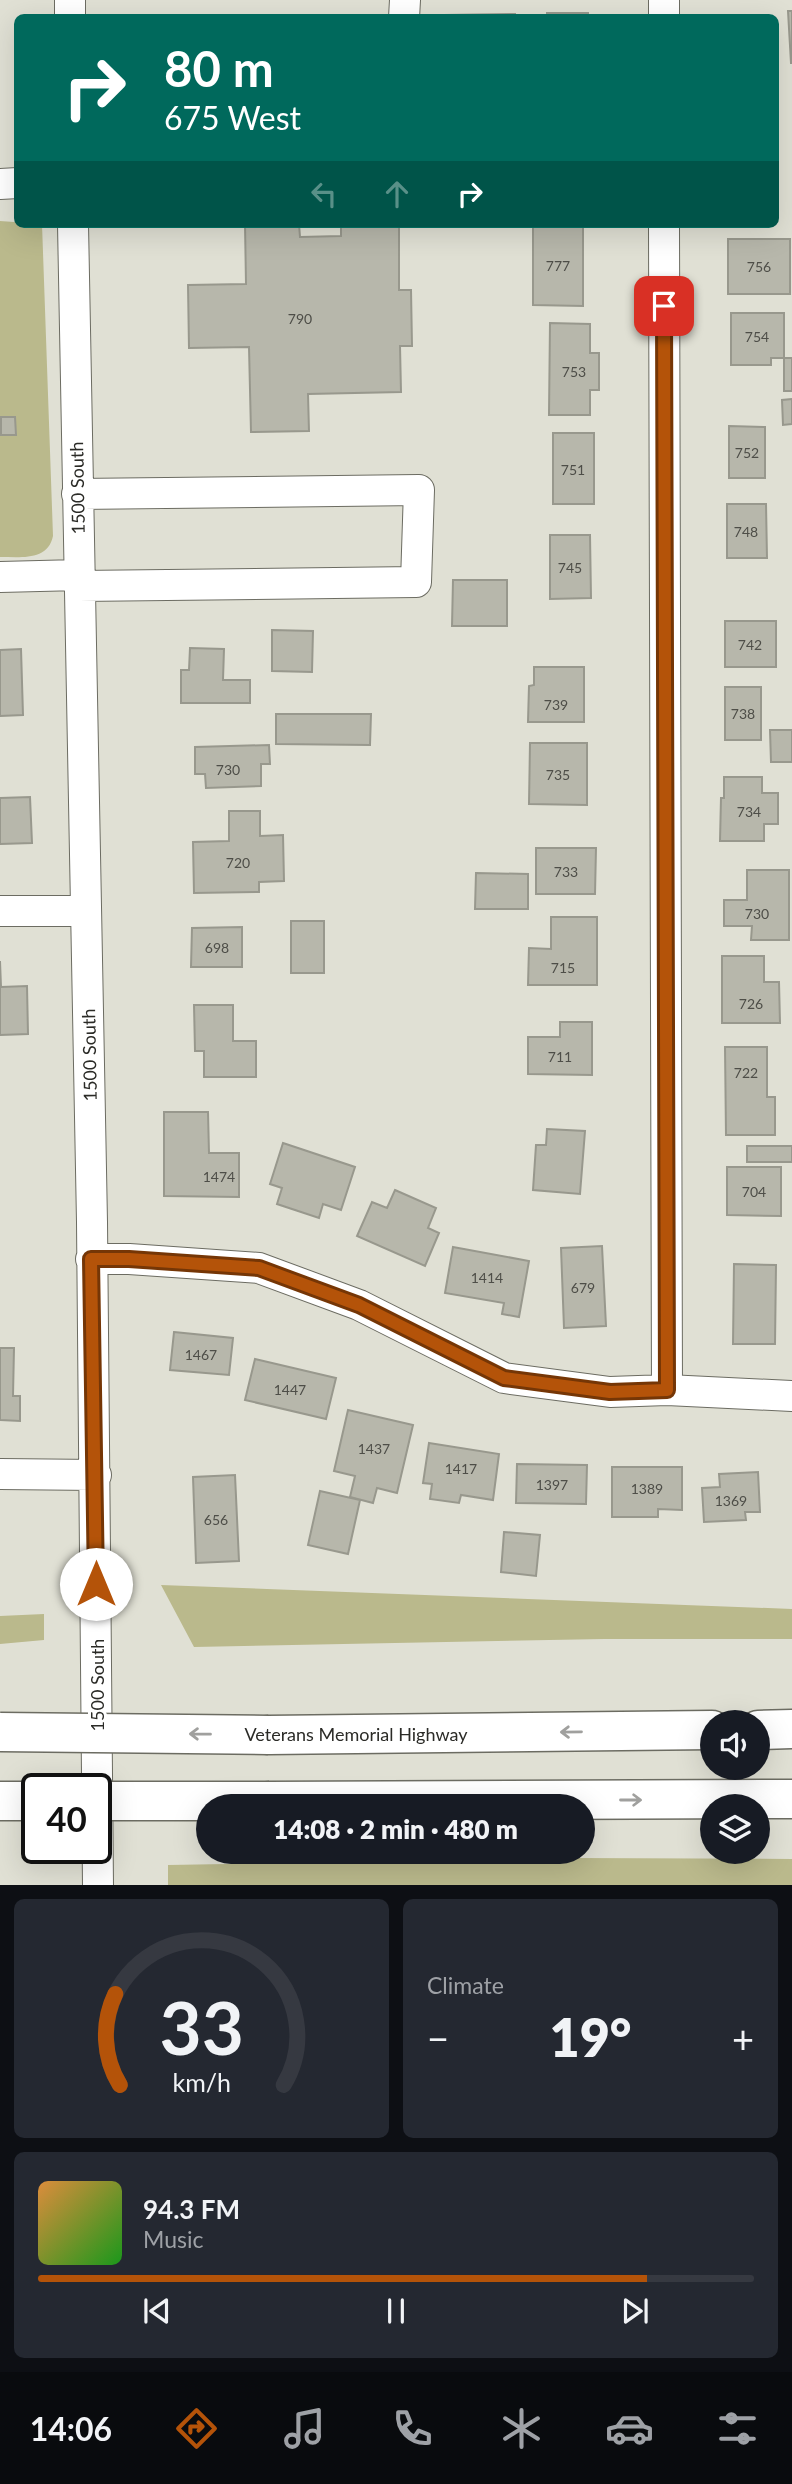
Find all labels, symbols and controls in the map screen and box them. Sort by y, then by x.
text: 80 m [164,39,274,97]
icon: right [49,42,140,133]
text: 675 West [164,98,301,137]
icon: left [305,175,343,213]
icon: ahead [378,175,416,213]
icon: right [451,175,489,213]
house number: 777 [546,257,570,274]
house number: 756 [747,258,771,275]
pin [634,276,694,336]
icon: arrive [645,287,683,325]
house number: 790 [288,310,312,327]
house number: 754 [745,328,769,345]
house number: 753 [562,363,586,380]
street label: 1500 South [65,441,89,535]
house number: 752 [735,444,759,461]
house number: 751 [561,461,585,478]
house number: 748 [734,523,758,540]
house number: 745 [558,559,582,576]
house number: 742 [738,636,762,653]
house number: 739 [544,696,568,713]
house number: 738 [731,705,755,722]
house number: 730 [216,761,240,778]
house number: 735 [546,766,570,783]
house number: 734 [737,803,761,820]
house number: 720 [226,854,250,871]
house number: 733 [554,863,578,880]
house number: 730 [745,905,769,922]
house number: 698 [205,939,229,956]
house number: 715 [551,959,575,976]
house number: 726 [739,995,763,1012]
street label: 1500 South [77,1008,101,1102]
house number: 711 [548,1048,572,1065]
house number: 722 [734,1064,758,1081]
house number: 1474 [203,1168,235,1185]
house number: 704 [742,1183,766,1200]
house number: 1414 [471,1269,503,1286]
house number: 679 [571,1279,595,1296]
house number: 1467 [185,1346,217,1363]
house number: 1447 [274,1381,306,1398]
house number: 1437 [358,1440,390,1457]
house number: 1417 [445,1460,477,1477]
house number: 1397 [536,1476,568,1493]
house number: 1389 [631,1480,663,1497]
house number: 1369 [715,1492,747,1509]
house number: 656 [204,1511,228,1528]
position arrow [59,1547,133,1621]
street label: 1500 South [86,1639,108,1731]
map controls [700,1710,770,1864]
button: sound [700,1710,770,1780]
street label: Veterans Memorial Highway [245,1723,468,1745]
one-way arrow [559,1725,582,1739]
one-way arrow [188,1727,211,1741]
speed limit sign: 40 [21,1773,112,1864]
one-way arrow [620,1793,643,1807]
button: layers [700,1794,770,1864]
text: 14:08 · 2 min · 480 m [273,1813,518,1845]
text: Climate [427,1971,504,1999]
text: 33 [159,1983,244,2071]
text: 19° [550,2006,631,2068]
text: − [427,2015,449,2061]
text: + [732,2015,754,2061]
text: km/h [172,2066,231,2096]
text: 94.3 FM [143,2193,240,2225]
text: Music [143,2225,203,2253]
icon: previous [138,2292,176,2330]
icon: pause [377,2292,415,2330]
icon: next [616,2292,654,2330]
icon: directions [172,2404,221,2453]
icon: music [280,2404,329,2453]
icon: phone [388,2404,437,2453]
icon: climate [497,2404,546,2453]
icon: car [605,2404,654,2453]
icon: filters [713,2404,762,2453]
text: 14:06 [30,2409,112,2448]

